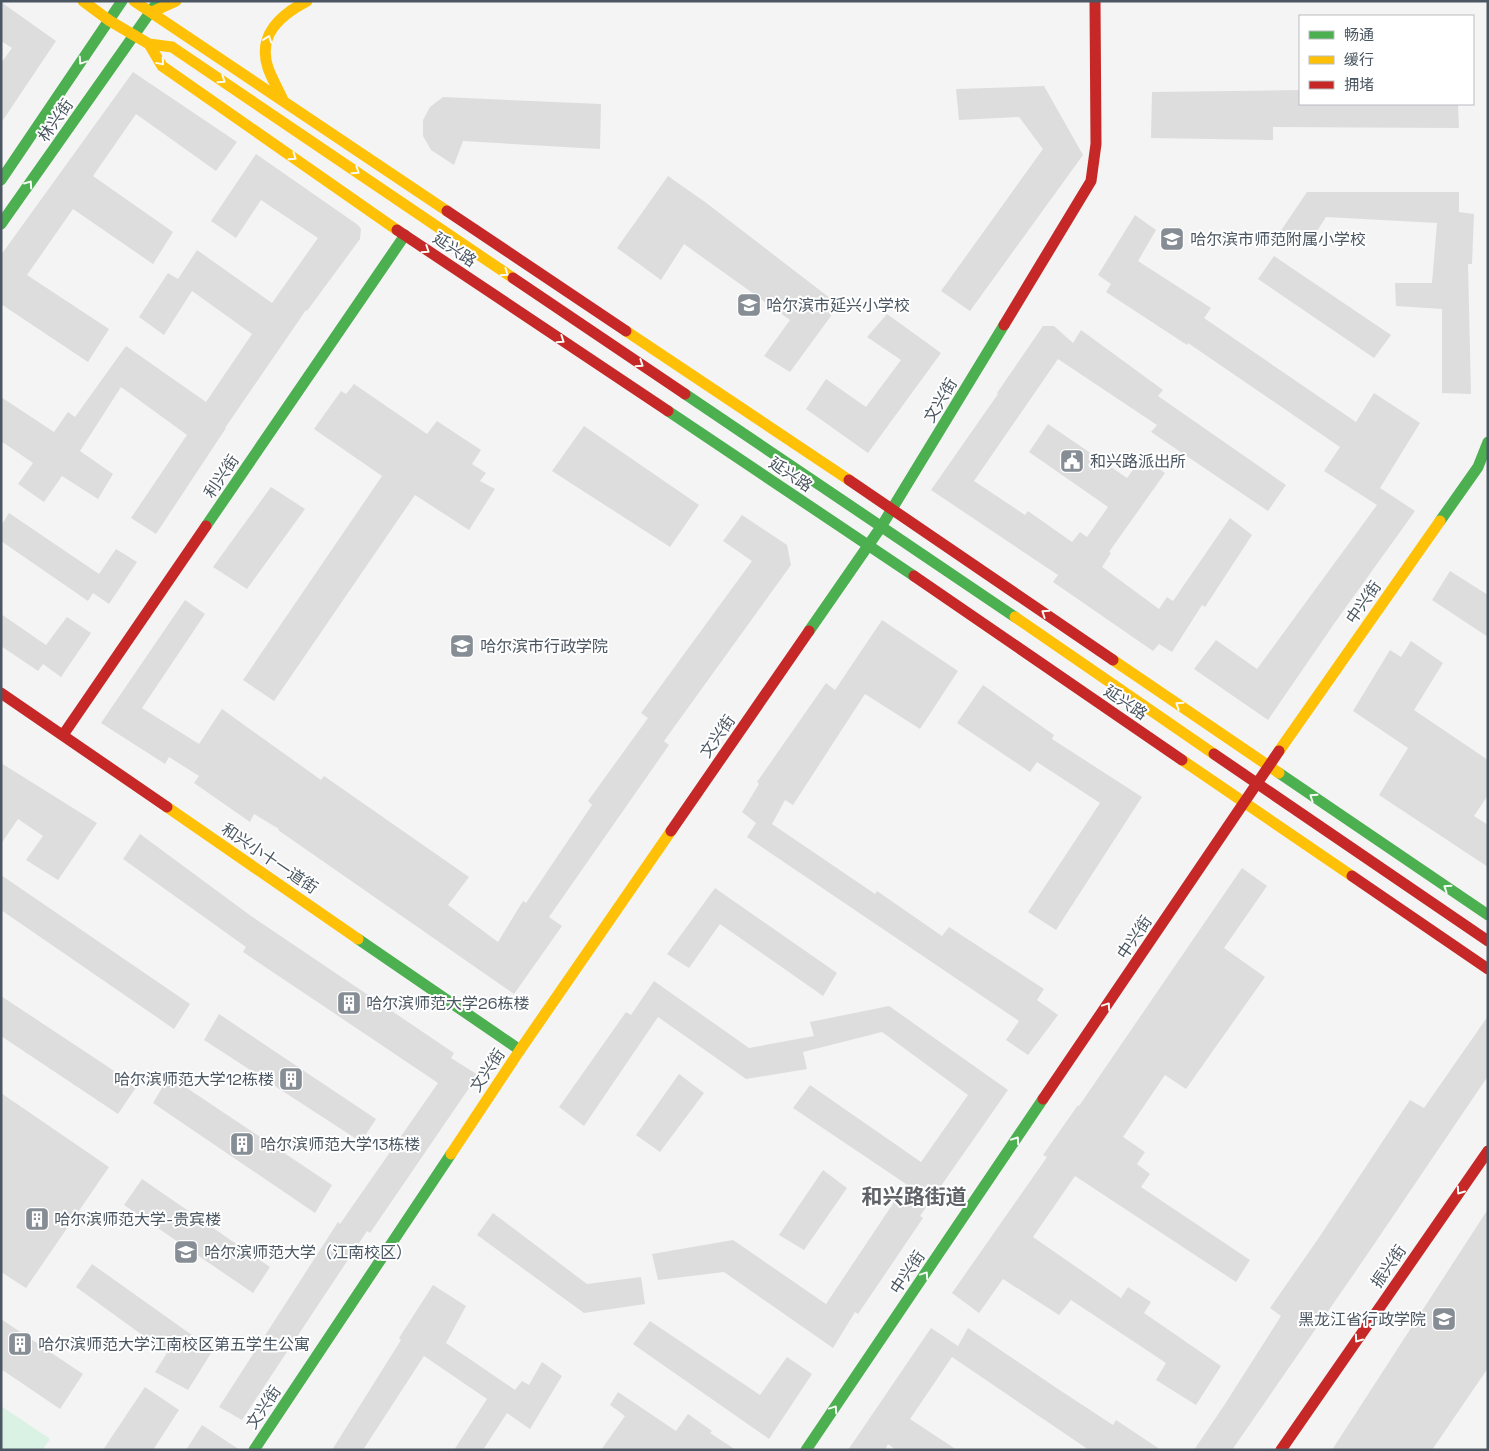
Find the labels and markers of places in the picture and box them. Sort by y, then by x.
school or university icon: 哈尔滨市师范附属小学校 [1159,226,1185,252]
place label: 哈尔滨市师范附属小学校 [1190,229,1366,250]
school or university icon: 哈尔滨市延兴小学校 [736,292,762,318]
place label: 哈尔滨市延兴小学校 [766,295,910,316]
public building icon: 和兴路派出所 [1059,448,1085,474]
place label: 和兴路派出所 [1090,451,1186,472]
school or university icon: 哈尔滨市行政学院 [449,633,475,659]
place label: 哈尔滨市行政学院 [480,636,608,657]
building icon: 哈尔滨师范大学26栋楼 [336,990,362,1016]
place label: 哈尔滨师范大学26栋楼 [366,993,529,1014]
building icon: 哈尔滨师范大学12栋楼 [278,1066,304,1092]
place label: 哈尔滨师范大学12栋楼 [114,1069,274,1090]
building icon: 哈尔滨师范大学13栋楼 [229,1131,255,1157]
place label: 哈尔滨师范大学13栋楼 [260,1134,420,1155]
building icon: 哈尔滨师范大学-贵宾楼 [24,1206,50,1232]
place label: 哈尔滨师范大学-贵宾楼 [54,1209,221,1230]
school or university icon: 哈尔滨师范大学（江南校区） [173,1239,199,1265]
place label: 哈尔滨师范大学（江南校区） [204,1242,412,1263]
school or university icon: 黑龙江省行政学院 [1431,1306,1457,1332]
place label: 黑龙江省行政学院 [1298,1309,1426,1330]
building icon: 哈尔滨师范大学江南校区第五学生公寓 [7,1331,33,1357]
place label: 哈尔滨师范大学江南校区第五学生公寓 [38,1334,310,1355]

